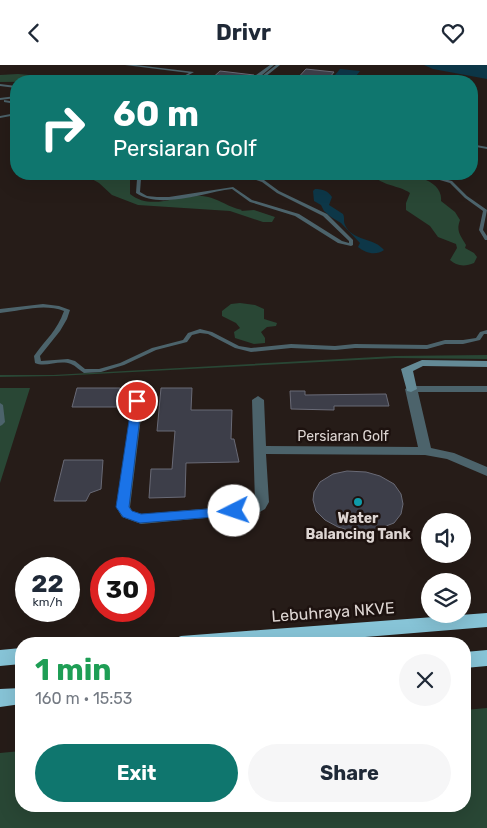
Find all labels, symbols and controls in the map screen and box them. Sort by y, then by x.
icon: back [20,19,48,47]
text: Drivr [216,19,271,46]
icon: heart [439,19,467,47]
text: 60 m [113,93,199,135]
icon: right [30,95,95,160]
text: Persiaran Golf [113,135,257,162]
pin [116,380,158,422]
icon: arrive [123,387,151,415]
street label: Persiaran Golf [297,428,389,445]
position arrow [207,484,259,536]
marker: Water Balancing Tank [352,496,364,508]
place label: Water Balancing Tank [305,510,411,543]
map controls [421,513,471,623]
button: sound [421,513,471,563]
speed limit sign: 30 [90,557,155,622]
text: 22 [31,569,64,598]
button: layers [421,573,471,623]
text: km/h [33,595,62,609]
street label: Lebuhraya NKVE [271,598,395,626]
text: 1 min [35,652,112,688]
button: close [399,654,451,706]
text: 160 m · 15:53 [35,689,133,708]
button: Exit [35,744,238,802]
button: Share [248,744,451,802]

